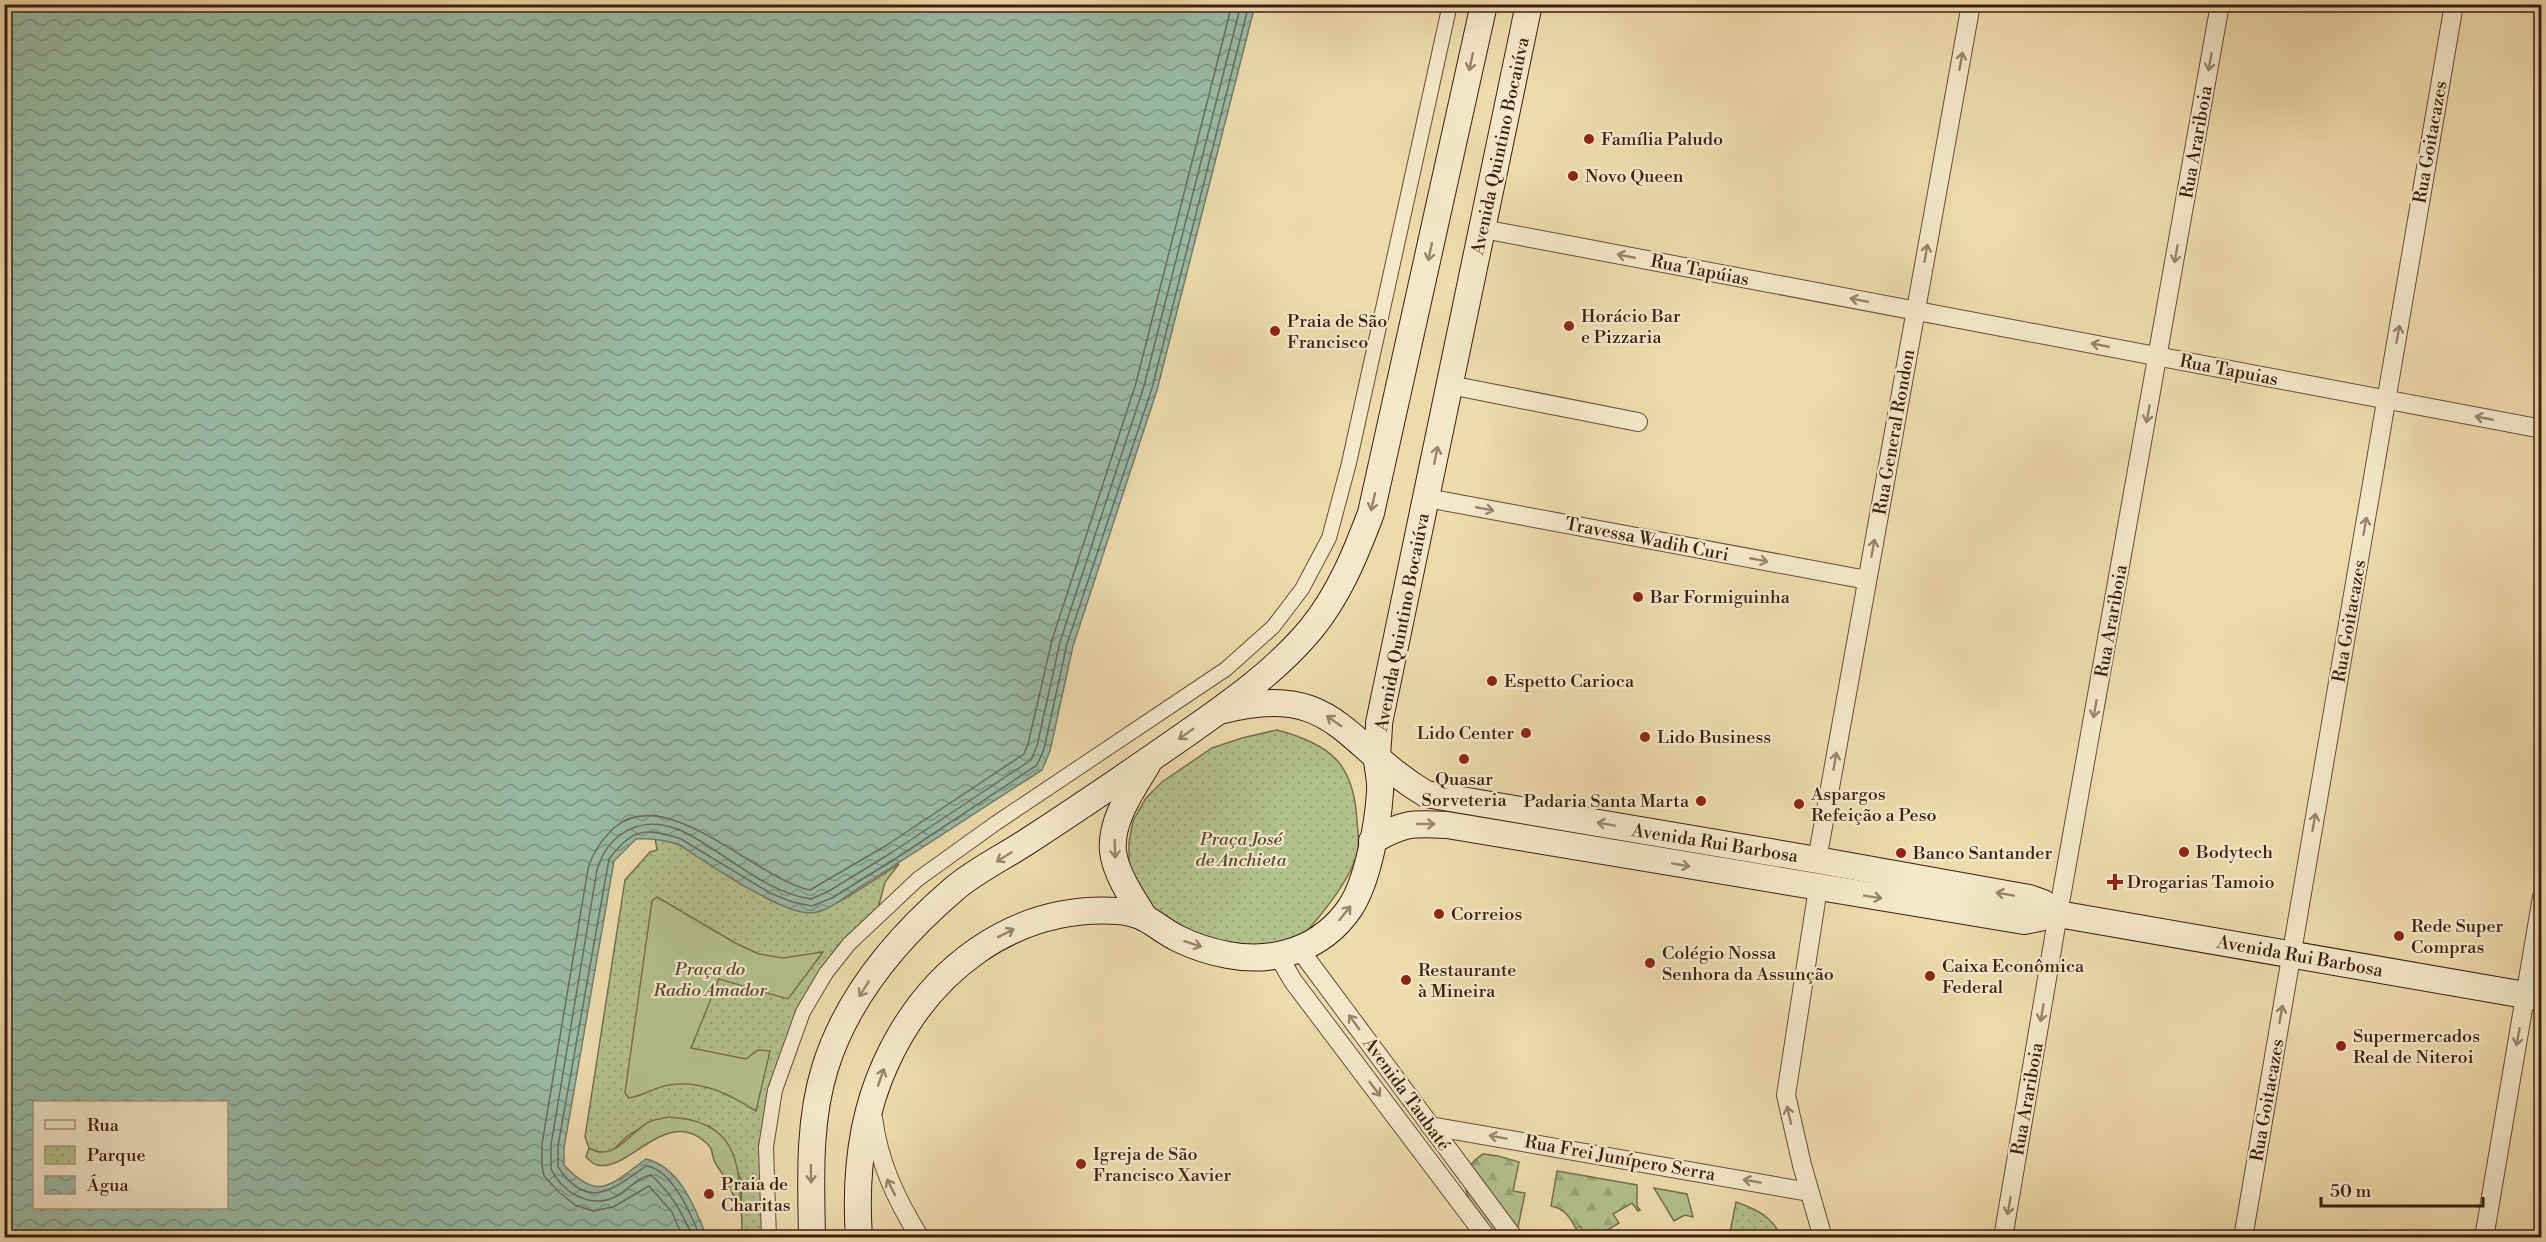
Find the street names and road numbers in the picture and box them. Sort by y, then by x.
street label: Avenida Quintino Bocaiúva [1466,34,1535,258]
street label: Rua Goitacazes [2408,79,2453,205]
street label: Rua Arariboia [2175,83,2218,200]
street label: Rua Tapúias [1649,250,1751,291]
street label: Rua General Rondon [1869,347,1920,517]
street label: Rua Tapuias [2178,350,2280,391]
street label: Avenida Quintino Bocaiúva [1370,510,1435,734]
street label: Travessa Wadih Curi [1563,512,1731,567]
street label: Rua Goitacazes [2327,558,2372,684]
street label: Rua Arariboia [2090,562,2133,679]
street label: Avenida Rui Barbosa [1629,819,1801,868]
street label: Avenida Rui Barbosa [2214,930,2386,983]
street label: Avenida Taubaté [1357,1032,1455,1156]
street label: Rua Goitacazes [2245,1037,2290,1163]
street label: Rua Arariboia [2006,1040,2049,1157]
street label: Rua Frei Junípero Serra [1523,1130,1718,1187]

